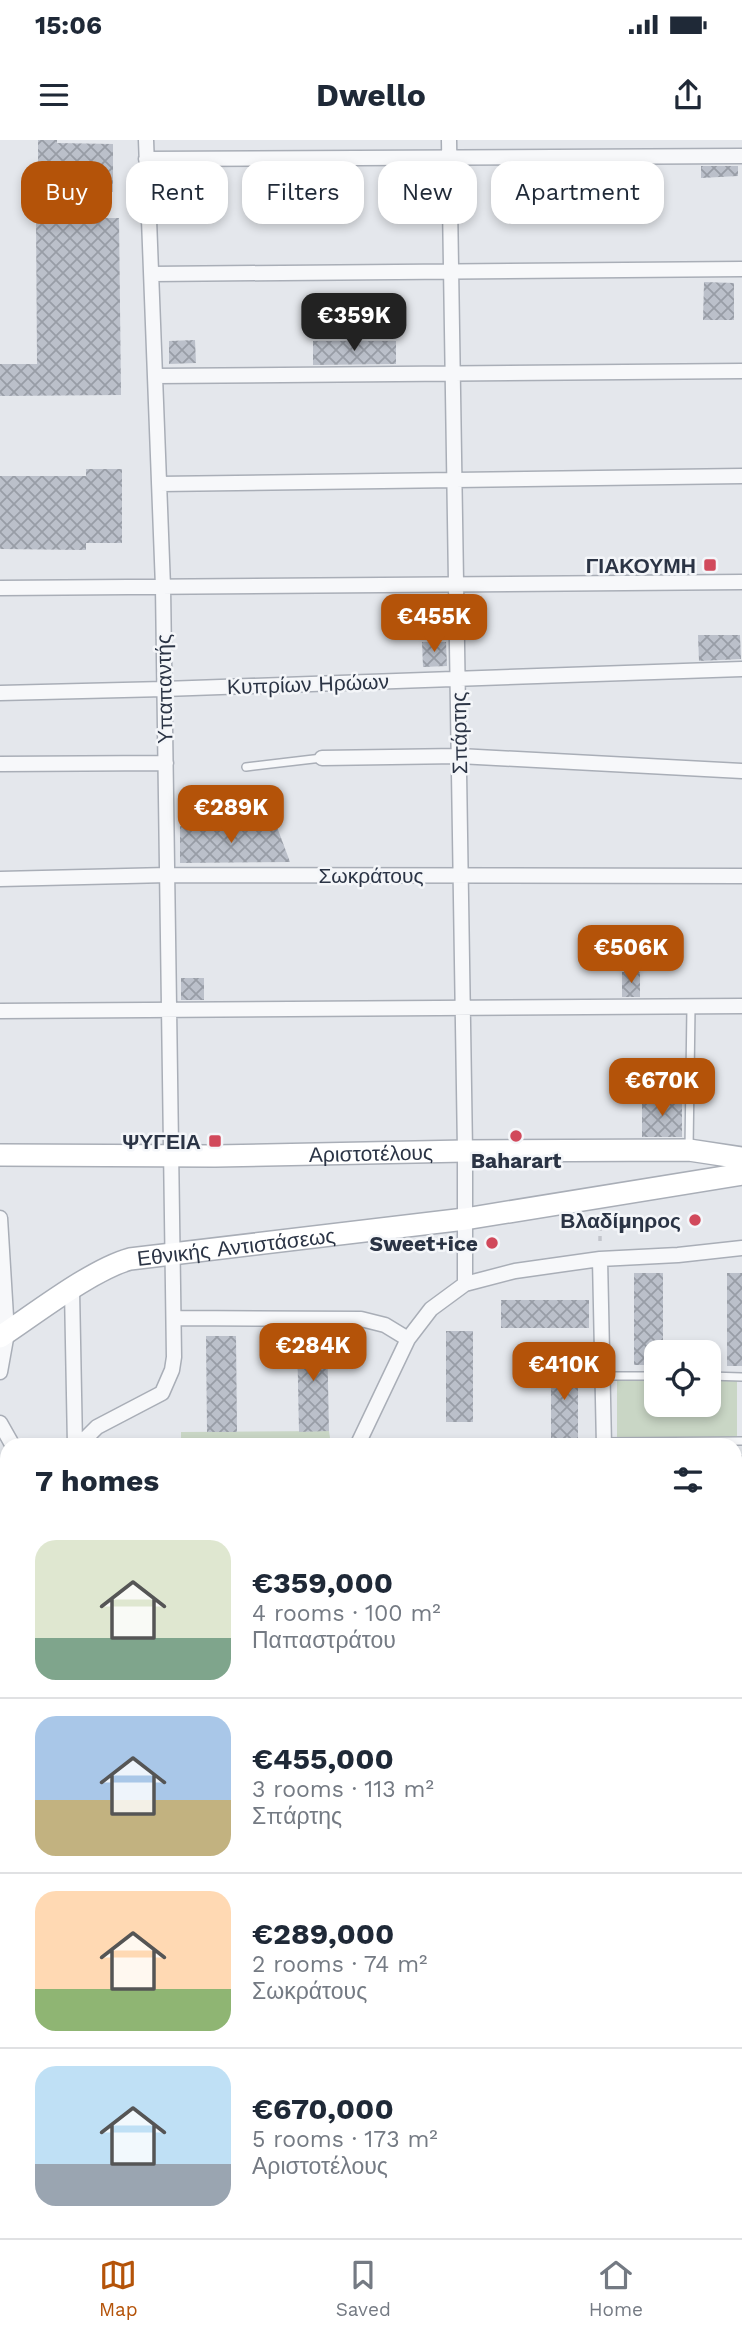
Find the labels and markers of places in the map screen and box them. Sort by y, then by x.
pin: €359K [305,294,403,353]
place label: ΓΙΑΚΟΥΜΗ [586,553,696,578]
marker: ΓΙΑΚΟΥΜΗ [702,557,718,573]
pin: €455K [385,594,483,654]
pin: €289K [182,786,280,845]
pin: €506K [582,926,680,985]
pin: €670K [613,1058,711,1118]
marker: Baharart [508,1128,524,1144]
place label: ΨΥΓΕΙΑ [122,1129,201,1154]
marker: ΨΥΓΕΙΑ [207,1133,223,1149]
place label: Baharart [471,1148,561,1173]
place label: Βλαδίμηρος [560,1208,681,1233]
marker: Βλαδίμηρος [687,1212,703,1228]
place label: Sweet+ice [370,1231,478,1256]
marker: Sweet+ice [484,1235,500,1251]
pin: €284K [264,1324,362,1383]
pin: €410K [515,1342,613,1402]

